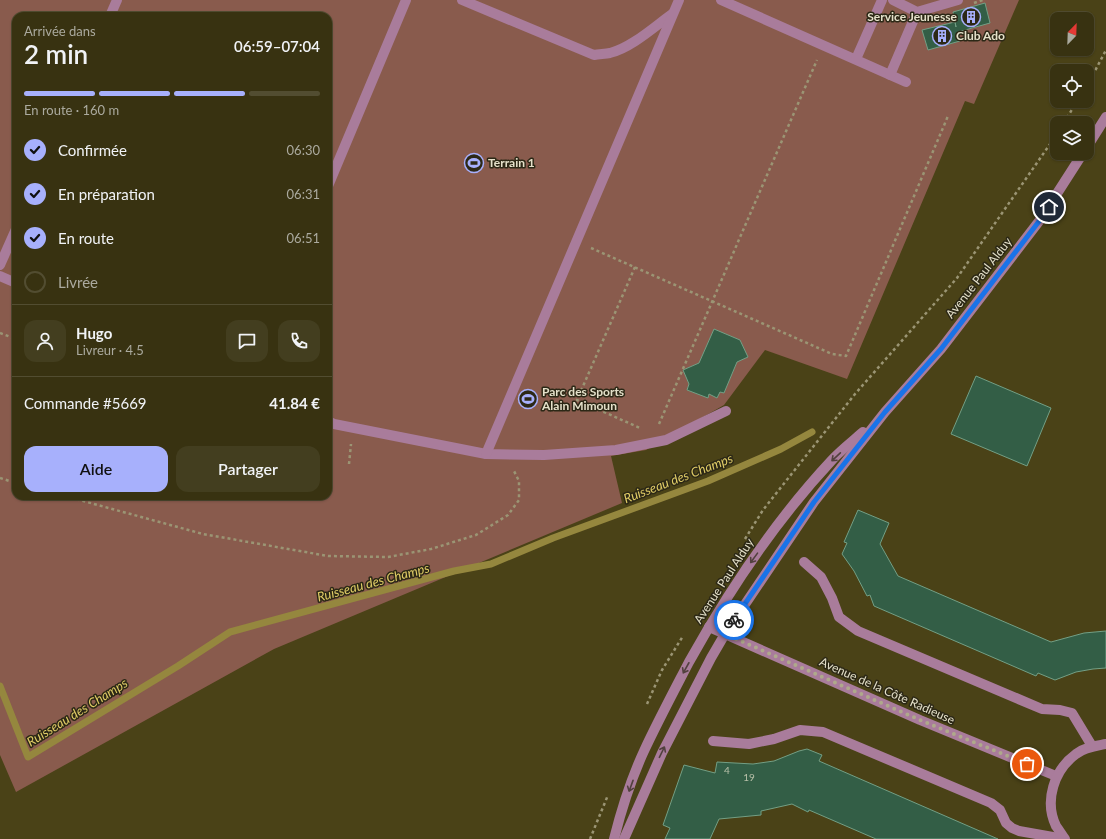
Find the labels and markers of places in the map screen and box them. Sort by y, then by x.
building icon: Service Jeunesse [960,6,982,28]
place label: Service Jeunesse [867,9,958,24]
building icon: Club Ado [931,25,953,47]
place label: Club Ado [956,28,1005,43]
sports icon: Terrain 1 [463,152,485,174]
place label: Terrain 1 [488,155,535,170]
pin [1032,190,1066,224]
place label: Parc des Sports Alain Mimoun [541,384,624,413]
sports icon: Parc des Sports Alain Mimoun [517,388,539,410]
pin [1010,747,1044,781]

